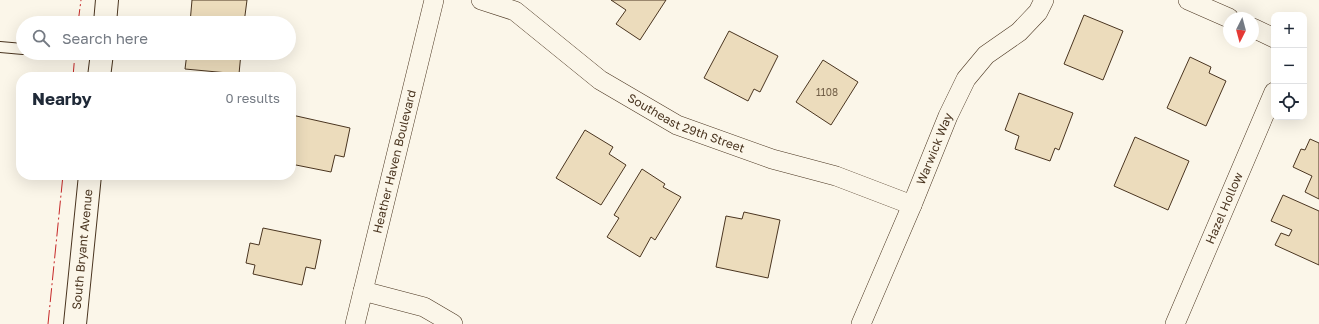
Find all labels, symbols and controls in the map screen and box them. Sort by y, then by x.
north arrow [1223,12,1259,48]
map controls [1271,12,1307,120]
button: + [1271,12,1307,48]
search box [16,16,296,60]
icon: search [30,27,52,49]
text: Search here [62,29,148,47]
button: − [1271,48,1307,84]
button: locate [1271,84,1307,120]
house number: 1108 [816,86,838,98]
text: Nearby [32,88,92,109]
street label: Heather Haven Boulevard [369,88,419,235]
text: 0 results [225,90,280,106]
street label: Southeast 29th Street [625,90,747,156]
street label: Warwick Way [913,110,956,187]
street label: Hazel Hollow [1202,170,1246,246]
street label: South Bryant Avenue [68,188,96,310]

